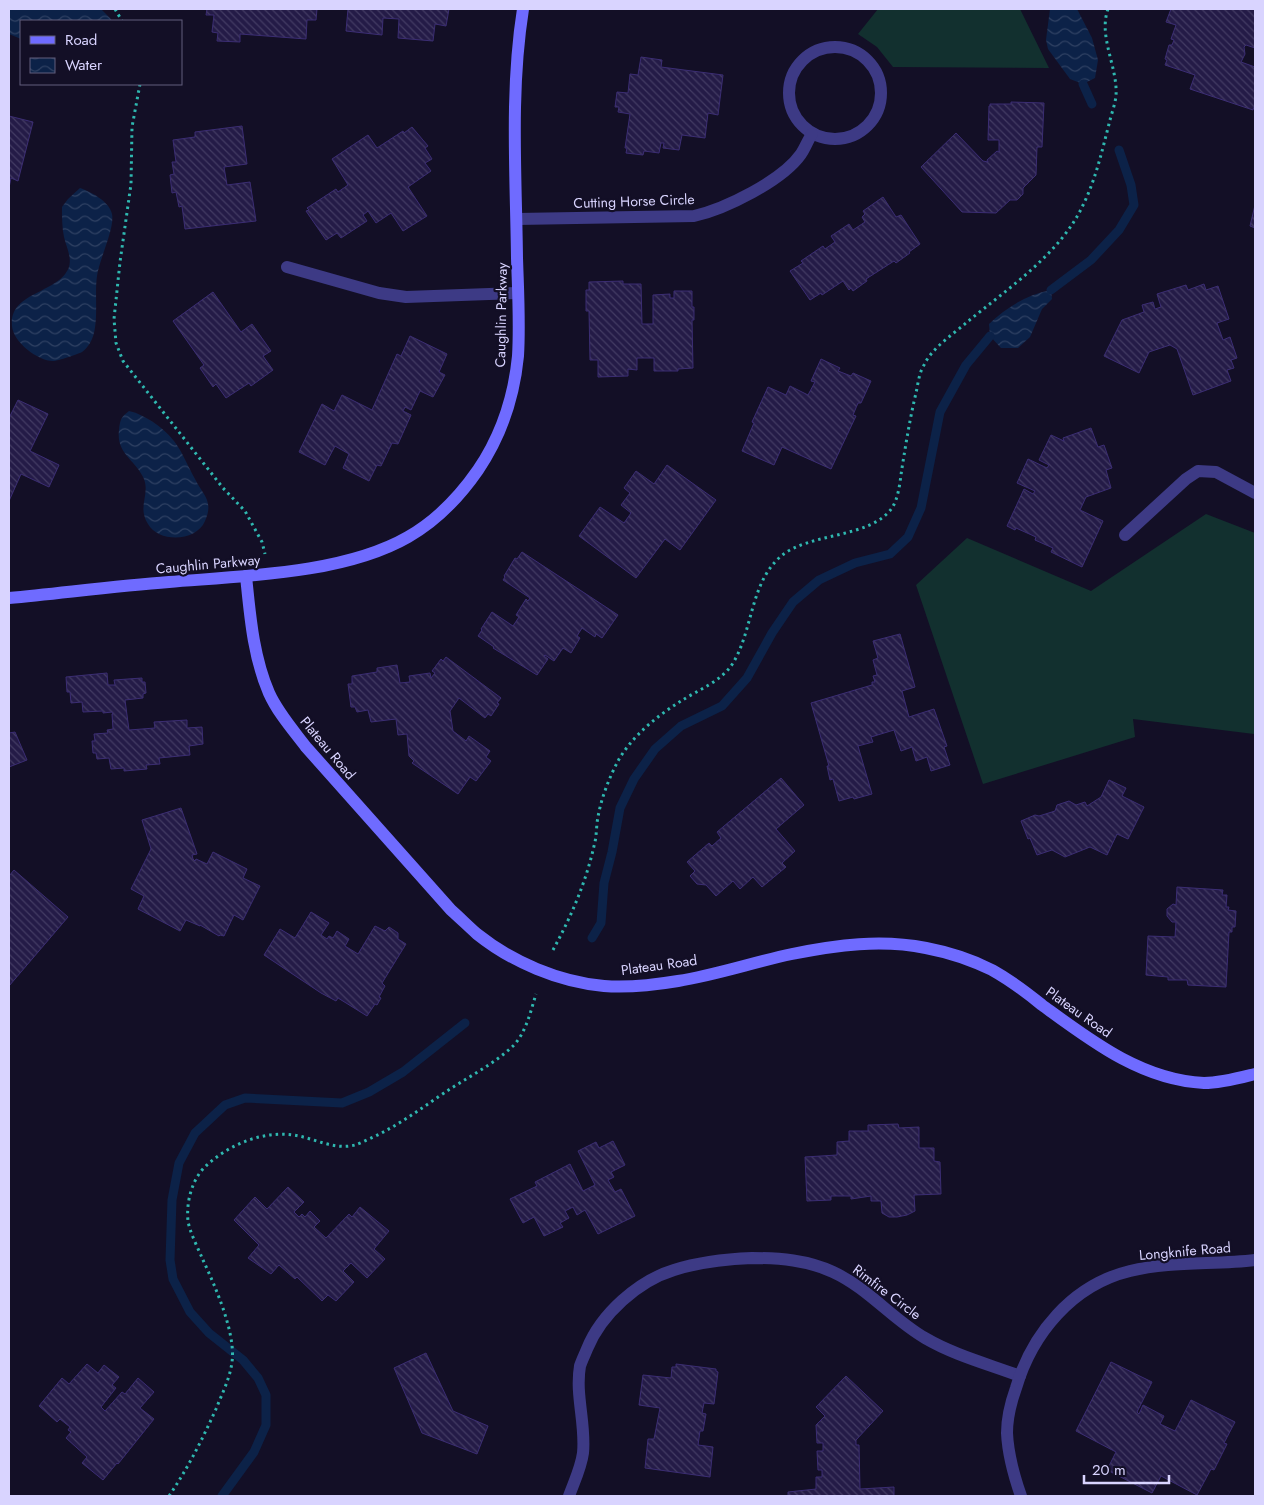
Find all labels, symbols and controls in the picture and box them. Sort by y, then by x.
legend [20,20,182,85]
text: Road [65,29,97,51]
text: Water [65,54,103,76]
street label: Cutting Horse Circle [573,189,695,213]
street label: Caughlin Parkway [490,262,512,368]
street label: Caughlin Parkway [155,549,262,579]
street label: Plateau Road [296,712,360,784]
street label: Plateau Road [620,950,698,980]
street label: Plateau Road [1042,982,1116,1042]
street label: Longknife Road [1138,1237,1232,1265]
street label: Rimfire Circle [849,1260,925,1324]
scale bar [1084,1452,1169,1484]
text: 20 m [1092,1459,1126,1481]

